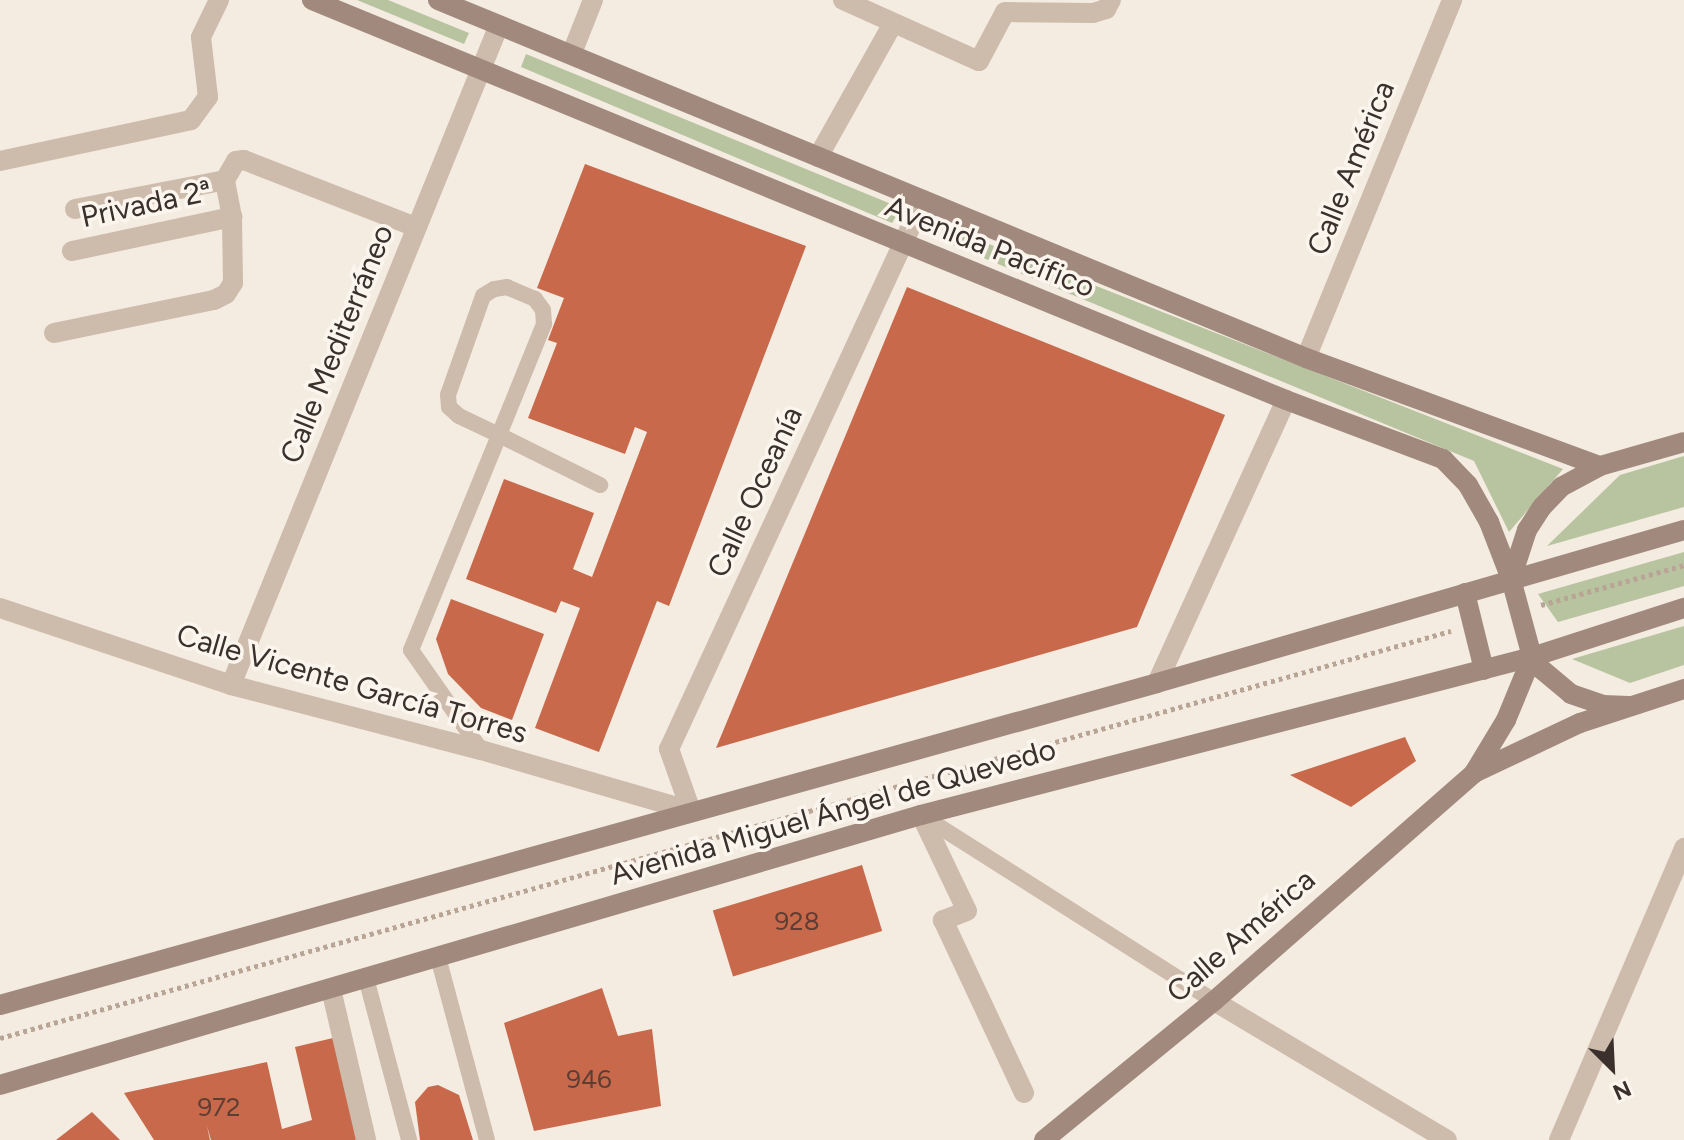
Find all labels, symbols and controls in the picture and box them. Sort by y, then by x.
street label: Calle América [1300,76,1402,260]
street label: Privada 2ª [78,173,214,235]
street label: Avenida Pacífico [880,189,1100,305]
street label: Calle Mediterráneo [273,220,401,468]
street label: Calle Oceanía [700,401,810,583]
street label: Calle Vicente García Torres [173,617,531,751]
street label: Avenida Miguel Ángel de Quevedo [606,731,1060,893]
street label: Calle América [1159,862,1323,1010]
house number: 928 [774,906,820,938]
north arrow [1572,1028,1652,1108]
house number: 946 [566,1064,612,1096]
text: N [1609,1075,1635,1106]
house number: 972 [197,1092,241,1124]

